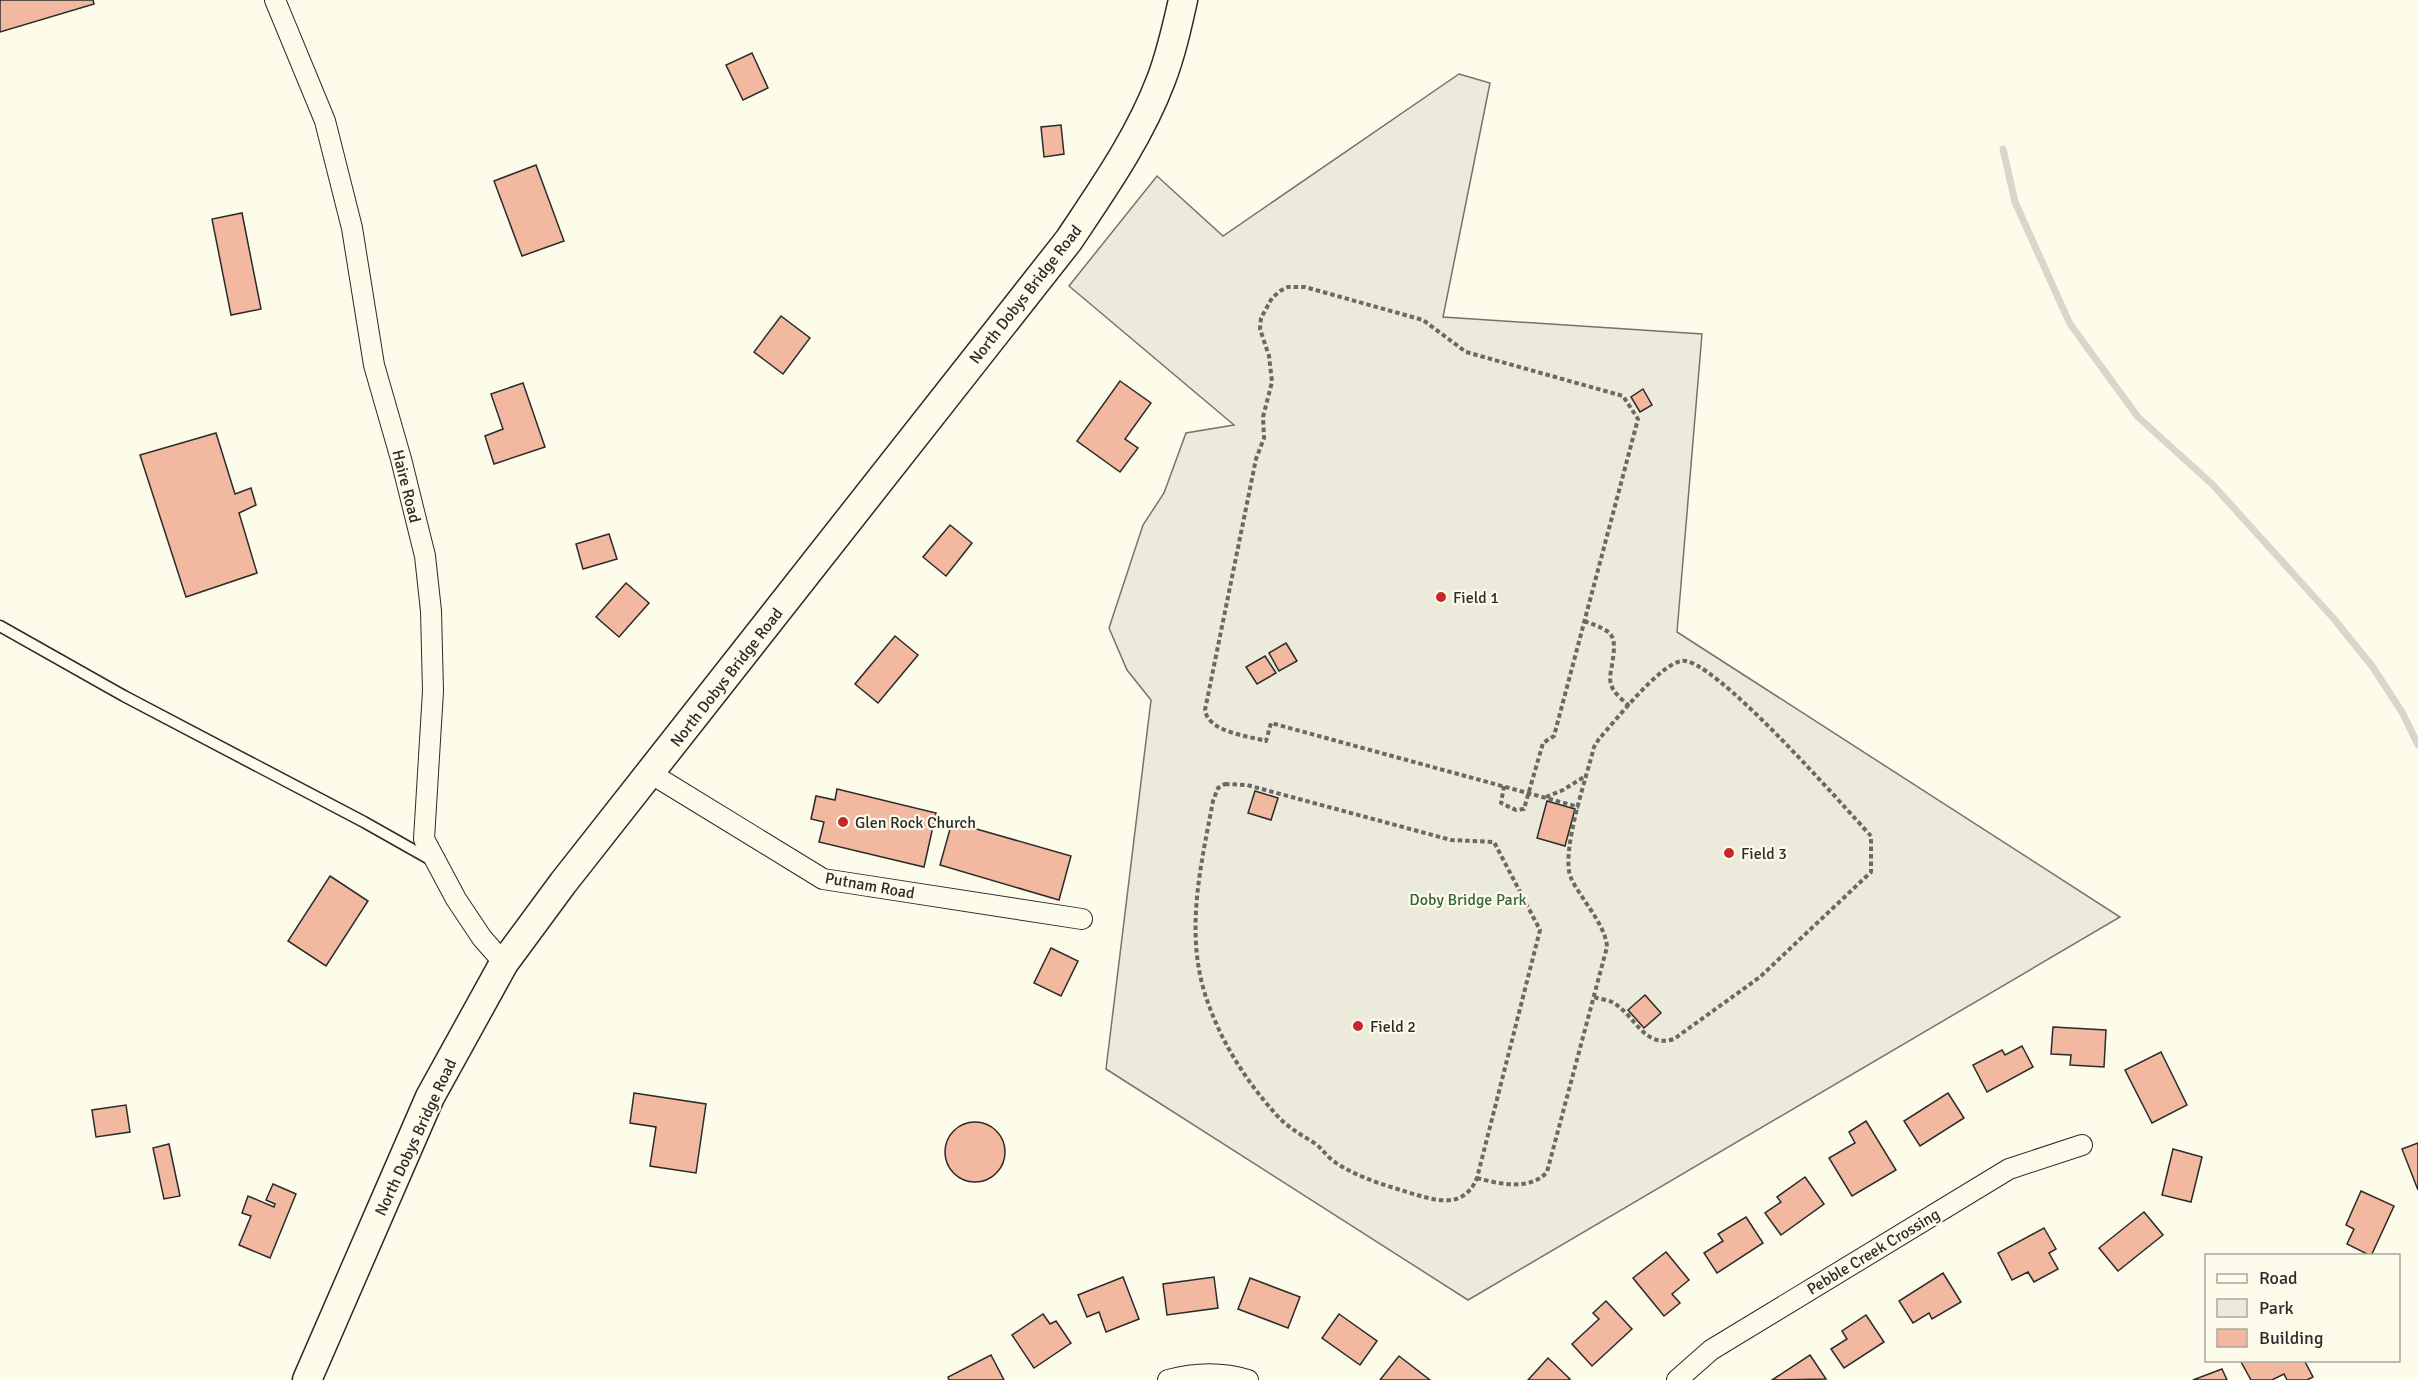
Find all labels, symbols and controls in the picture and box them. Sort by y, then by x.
street label: North Dobys Bridge Road [965,221,1086,368]
street label: Haire Road [387,448,425,525]
place label: Field 1 [1453,588,1499,608]
marker: Field 1 [1434,590,1448,604]
street label: North Dobys Bridge Road [666,604,787,751]
place label: Glen Rock Church [855,813,976,833]
marker: Glen Rock Church [836,815,850,829]
place label: Field 3 [1741,844,1787,864]
marker: Field 3 [1722,846,1736,860]
street label: Putnam Road [823,868,916,904]
park label: Doby Bridge Park [1409,890,1527,910]
place label: Field 2 [1370,1017,1416,1037]
marker: Field 2 [1351,1019,1365,1033]
street label: North Dobys Bridge Road [371,1056,461,1219]
street label: Pebble Creek Crossing [1803,1204,1944,1299]
legend [2205,1254,2400,1362]
text: Road [2259,1267,2298,1289]
text: Park [2259,1297,2294,1319]
text: Building [2259,1327,2323,1349]

